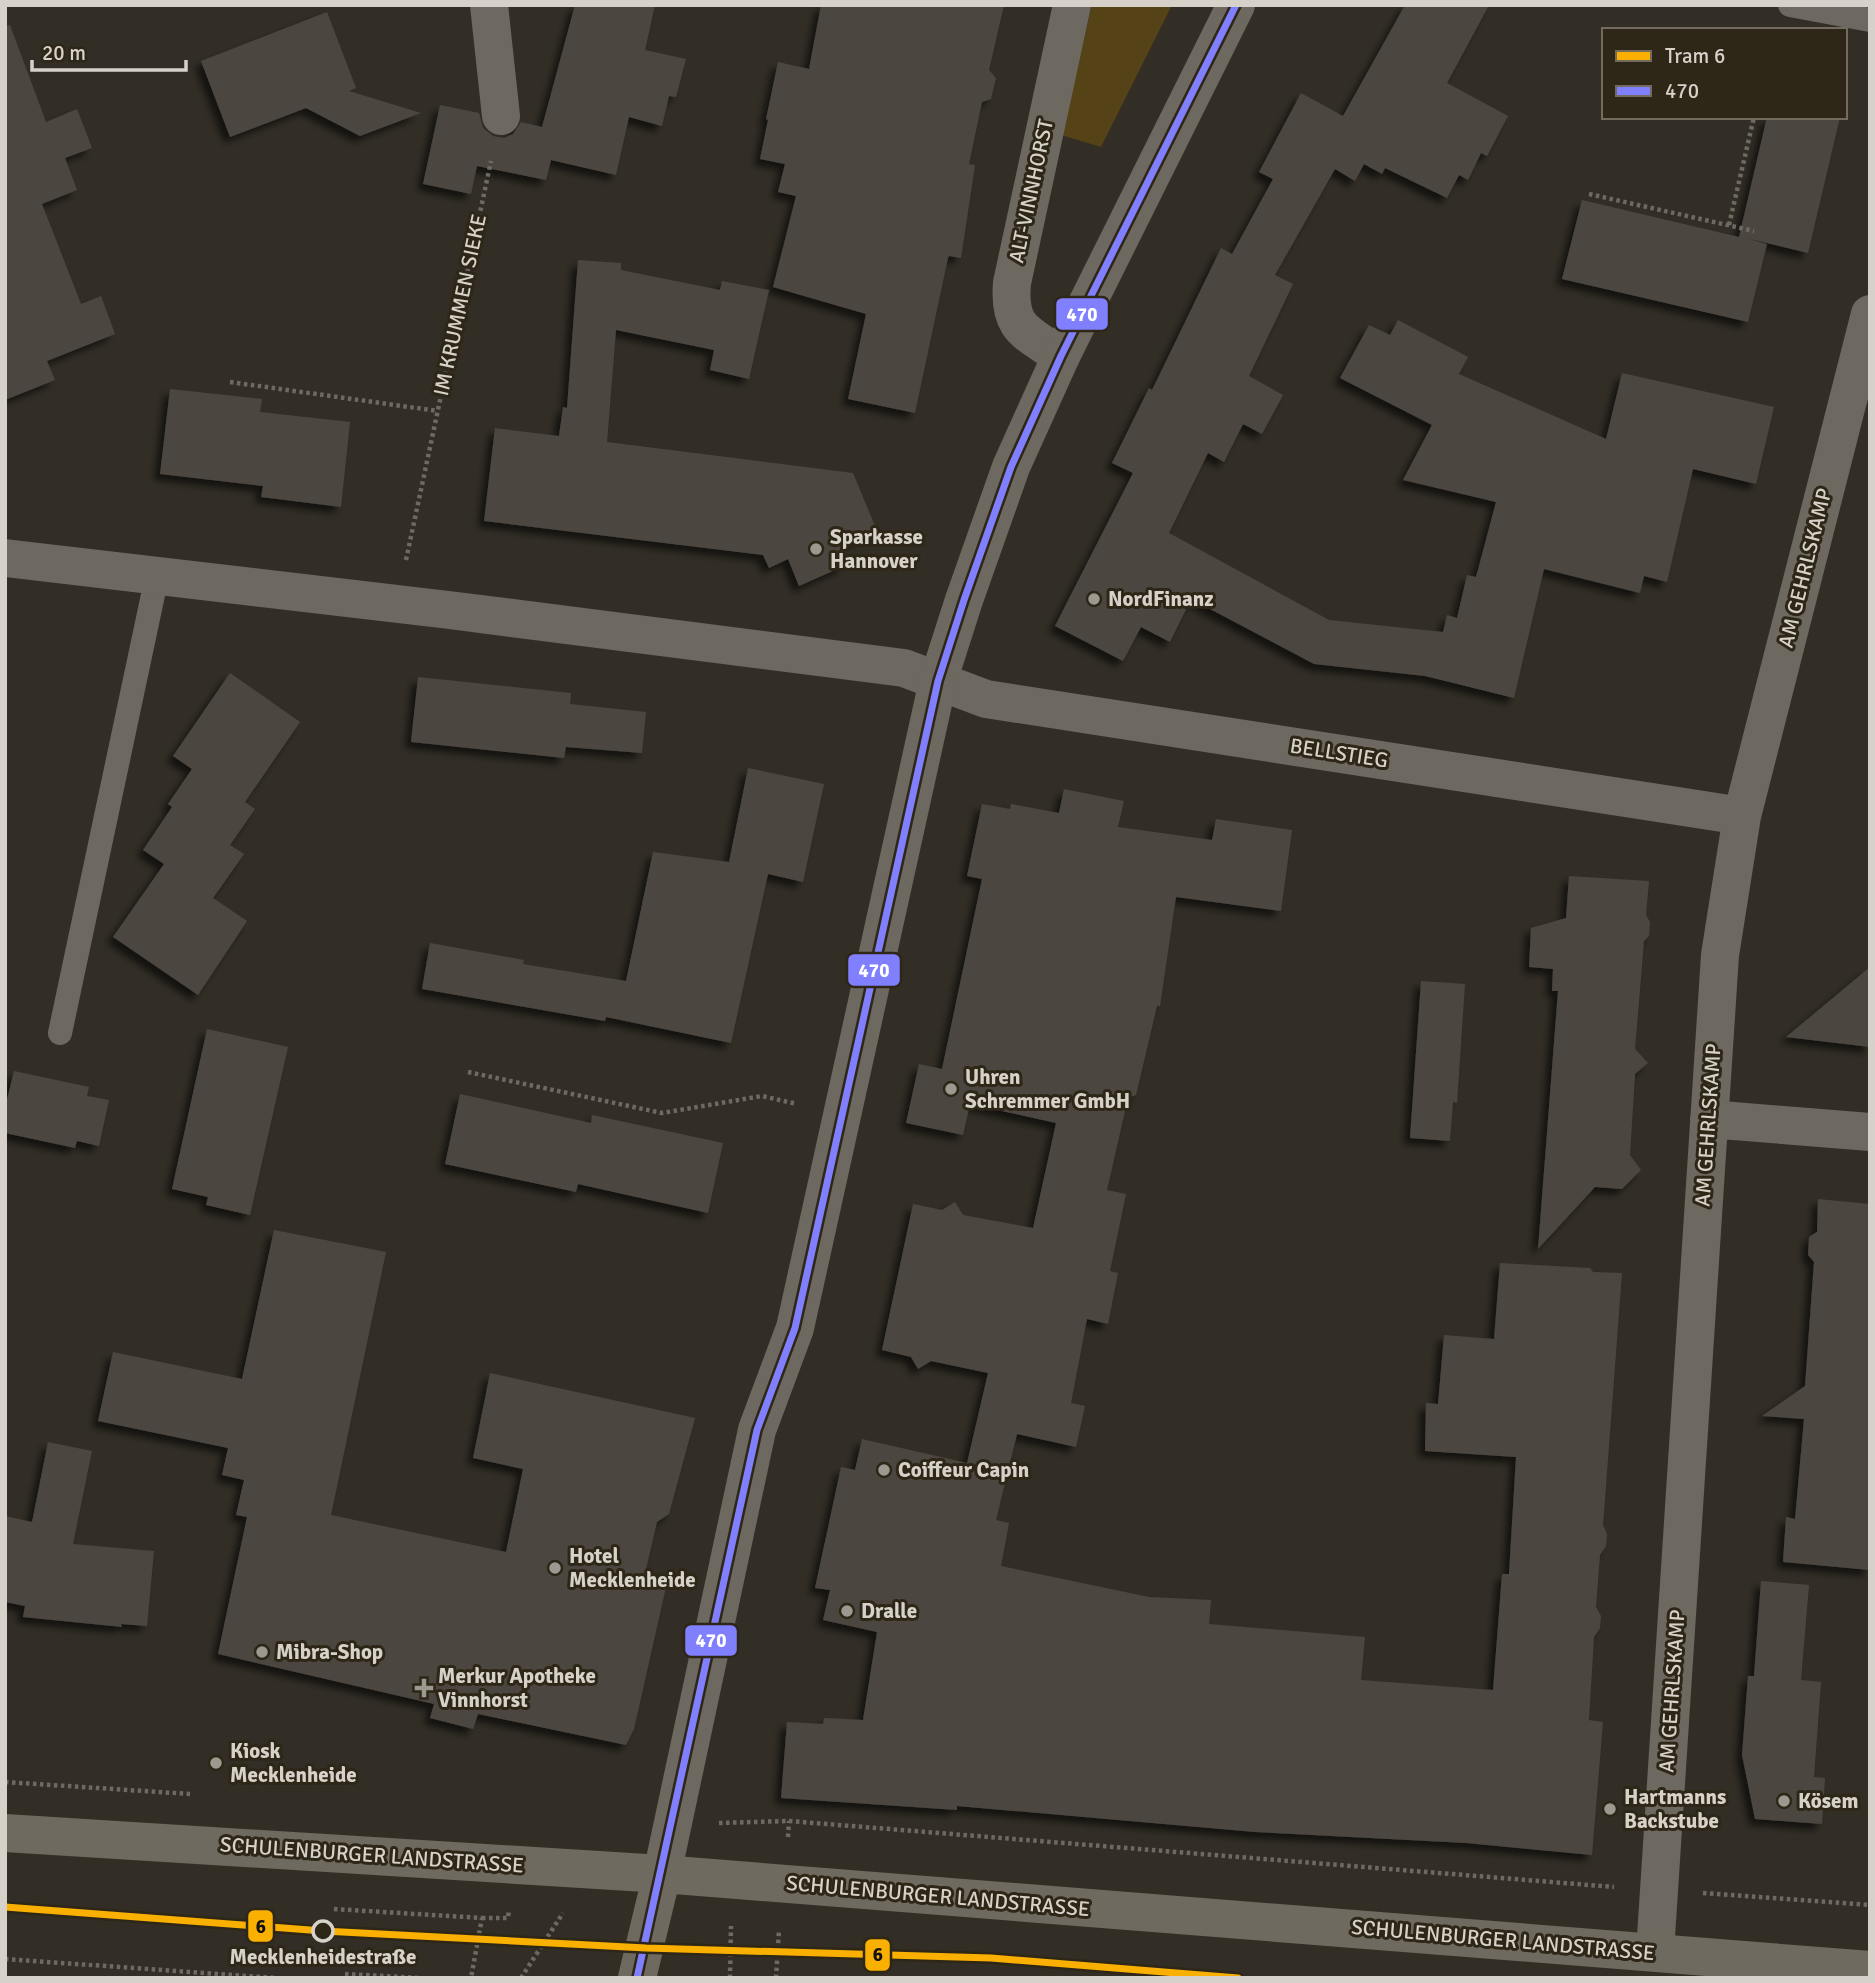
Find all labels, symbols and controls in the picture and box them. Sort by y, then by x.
scale bar [32,28,186,72]
legend [1602,28,1847,119]
text: 20 m [42,40,86,66]
text: Tram 6 [1665,43,1725,69]
text: 470 [1665,78,1699,104]
street label: ALT-VINNHORST [1003,116,1059,265]
street label: IM KRUMMEN SIEKE [428,212,492,398]
line badge: 470 [1055,297,1109,331]
text: 470 [1067,303,1097,327]
street label: AM GEHRLSKAMP [1773,486,1837,650]
place label: Sparkasse Hannover [830,524,923,574]
marker: Sparkasse Hannover [808,541,824,557]
place label: NordFinanz [1108,586,1214,612]
marker: NordFinanz [1086,591,1102,607]
street label: BELLSTIEG [1288,732,1390,774]
line badge: 470 [847,953,901,987]
text: 470 [859,959,889,983]
street label: AM GEHRLSKAMP [1689,1043,1727,1207]
place label: Uhren Schremmer GmbH [965,1064,1130,1114]
marker: Uhren Schremmer GmbH [943,1081,959,1097]
place label: Coiffeur Capin [898,1457,1029,1483]
marker: Coiffeur Capin [876,1462,892,1478]
place label: Hotel Mecklenheide [569,1543,696,1593]
marker: Hotel Mecklenheide [547,1560,563,1576]
place label: Dralle [861,1598,917,1624]
marker: Dralle [839,1603,855,1619]
street label: AM GEHRLSKAMP [1653,1609,1691,1773]
line badge: 470 [684,1624,738,1657]
text: 470 [696,1629,726,1653]
place label: Mibra-Shop [276,1639,383,1665]
marker: Mibra-Shop [254,1644,270,1660]
place label: Merkur Apotheke Vinnhorst [438,1663,596,1713]
marker: Merkur Apotheke Vinnhorst [416,1680,432,1696]
place label: Kiosk Mecklenheide [230,1738,357,1788]
marker: Kiosk Mecklenheide [208,1755,224,1771]
place label: Hartmanns Backstube [1624,1784,1726,1834]
place label: Kösem [1798,1788,1858,1814]
marker: Kösem [1776,1793,1792,1809]
marker: Hartmanns Backstube [1602,1801,1618,1817]
street label: SCHULENBURGER LANDSTRASSE [219,1831,525,1879]
street label: SCHULENBURGER LANDSTRASSE [785,1870,1091,1922]
line badge: 6 [247,1909,274,1943]
street label: SCHULENBURGER LANDSTRASSE [1350,1914,1656,1966]
text: 6 [256,1915,266,1939]
marker: Mecklenheidestraße [312,1920,334,1942]
line badge: 6 [864,1938,891,1972]
text: 6 [873,1943,883,1967]
place label: Mecklenheidestraße [229,1944,417,1970]

